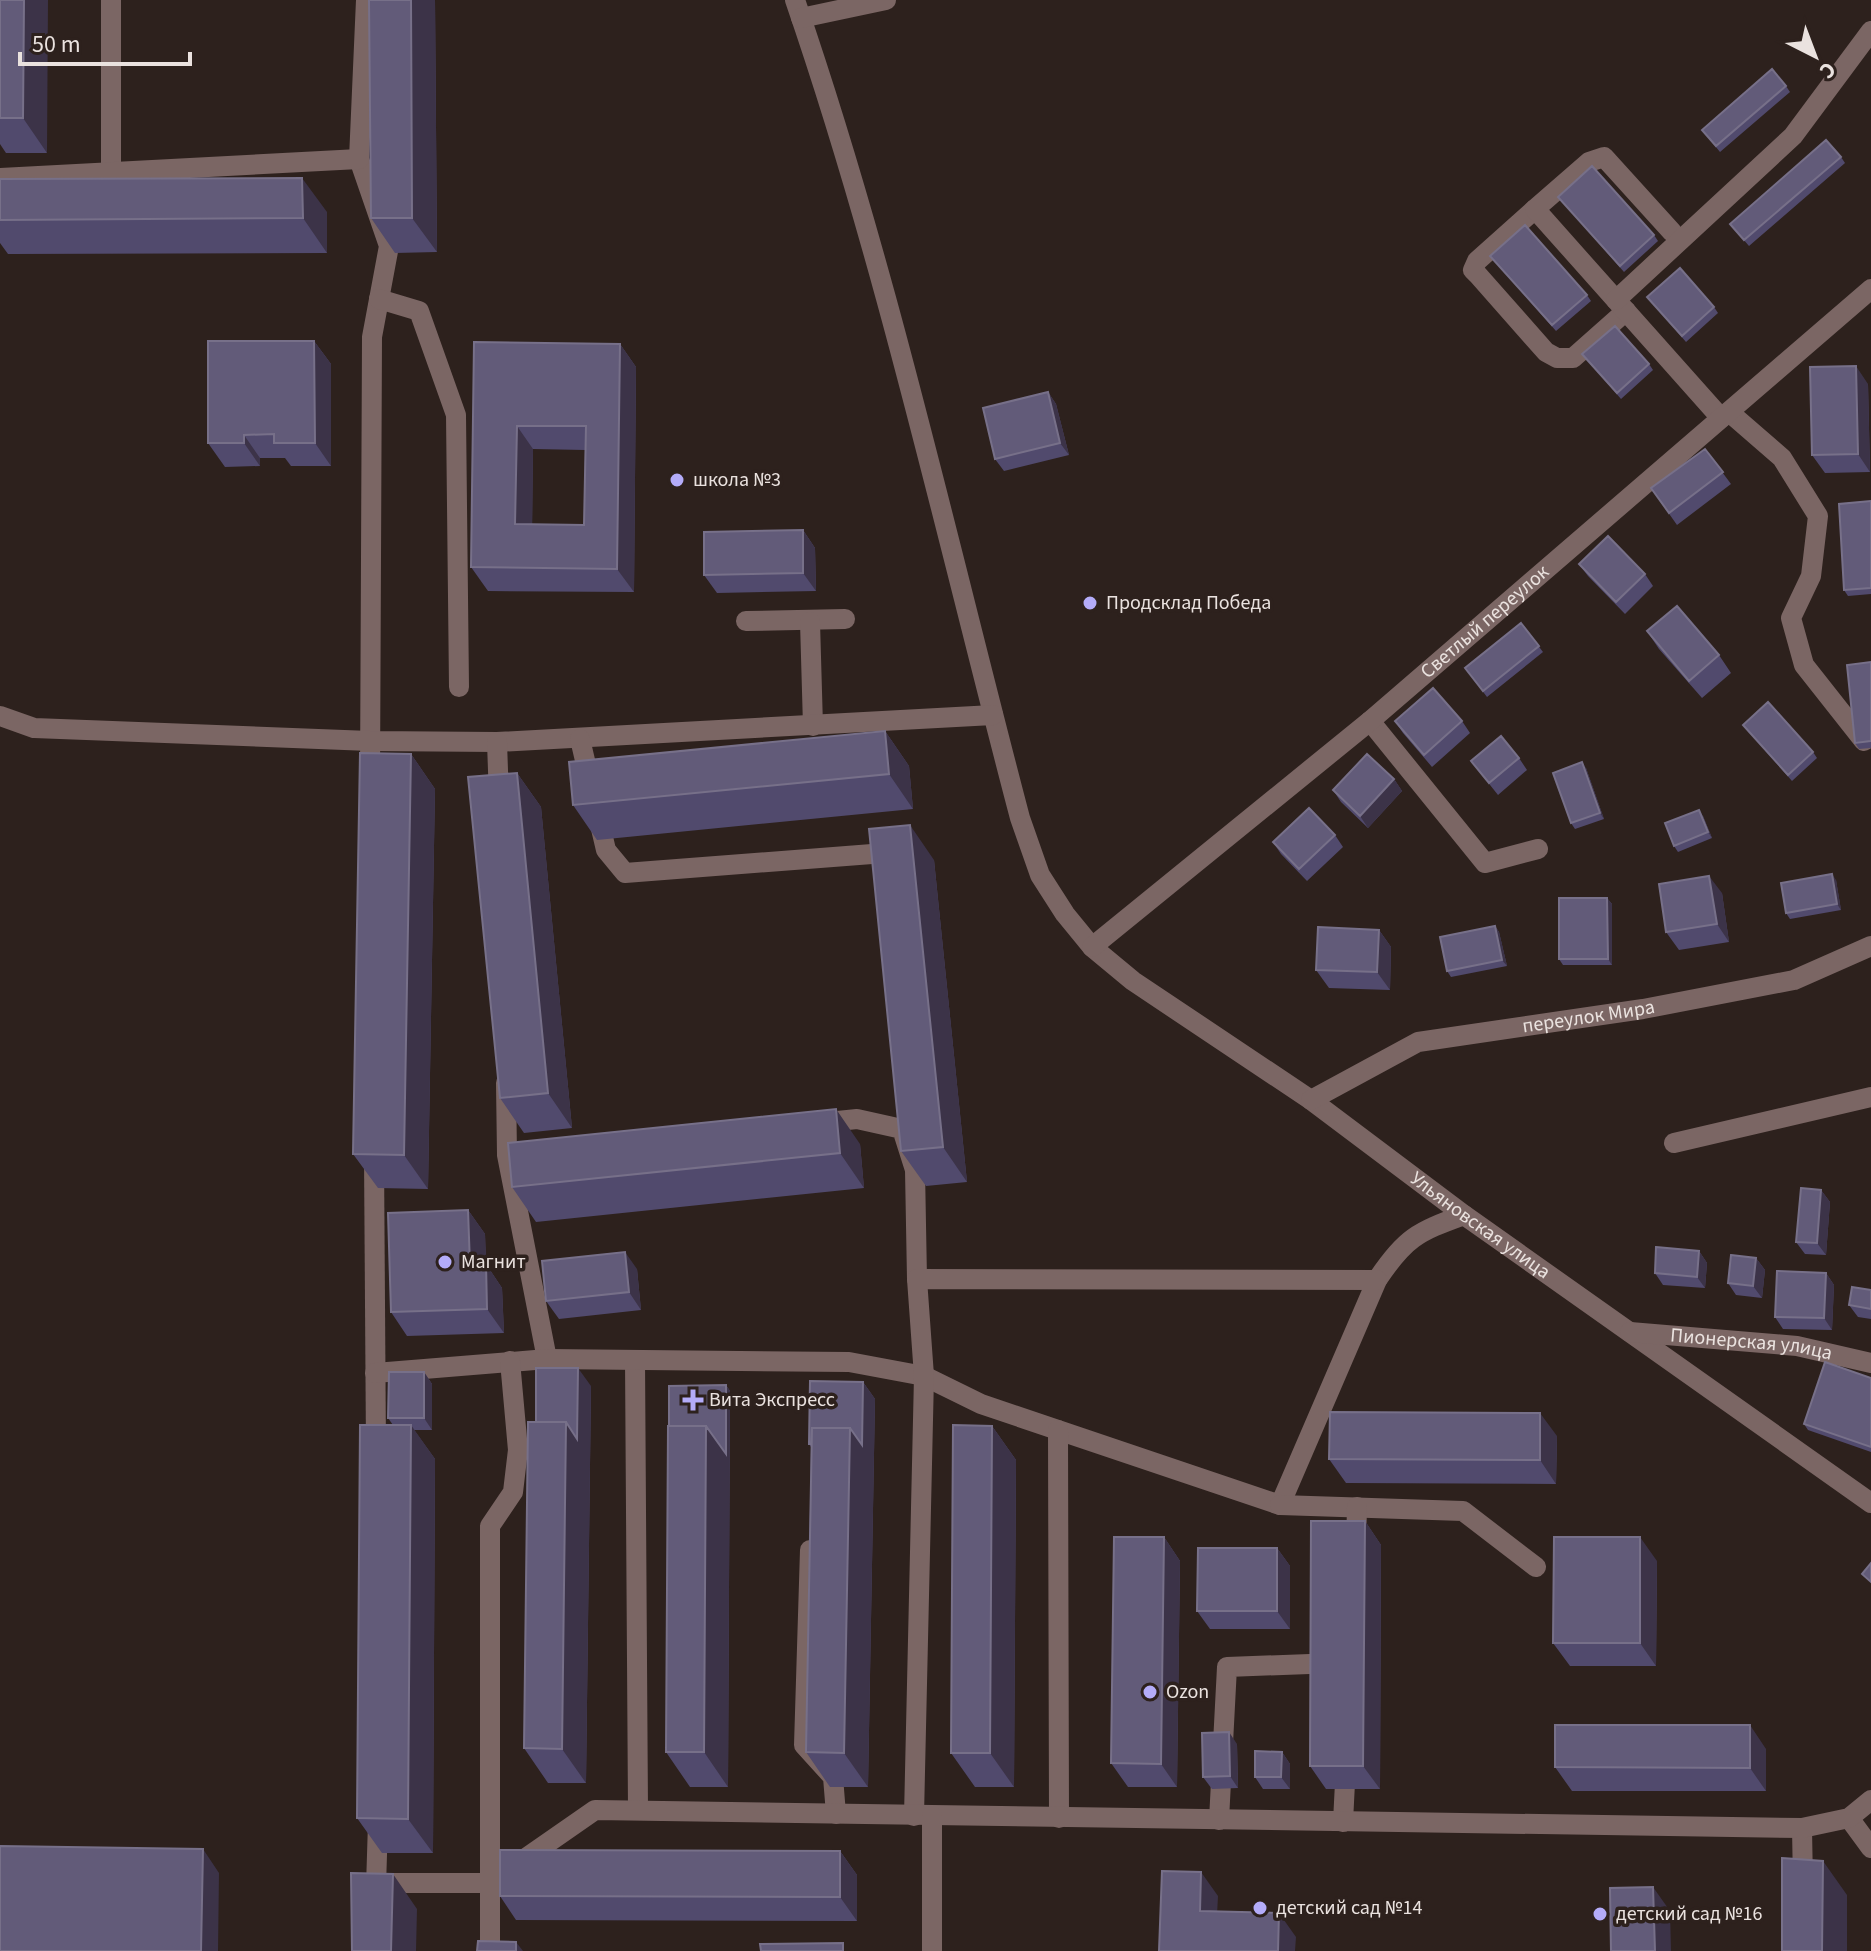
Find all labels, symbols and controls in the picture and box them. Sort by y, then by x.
scale bar [20,16,190,66]
north arrow [1775,16,1855,96]
text: 50 m [32,27,81,62]
text: С [1812,54,1843,86]
place label: школа №3 [693,466,781,494]
marker: школа №3 [668,471,686,489]
street label: Светлый переулок [1414,558,1555,685]
place label: Продсклад Победа [1106,589,1271,617]
marker: Продсклад Победа [1081,594,1099,612]
street label: переулок Мира [1520,993,1657,1041]
street label: Ульяновская улица [1404,1165,1556,1286]
place label: Магнит [461,1248,526,1276]
marker: Магнит [436,1253,454,1271]
street label: Пионерская улица [1669,1321,1835,1368]
place label: Вита Экспресс [709,1386,835,1414]
marker: Вита Экспресс [684,1391,702,1409]
place label: Ozon [1166,1678,1209,1706]
marker: Ozon [1141,1683,1159,1701]
place label: детский сад №14 [1276,1894,1422,1922]
marker: детский сад №14 [1251,1899,1269,1917]
place label: детский сад №16 [1616,1900,1762,1928]
marker: детский сад №16 [1591,1905,1609,1923]

